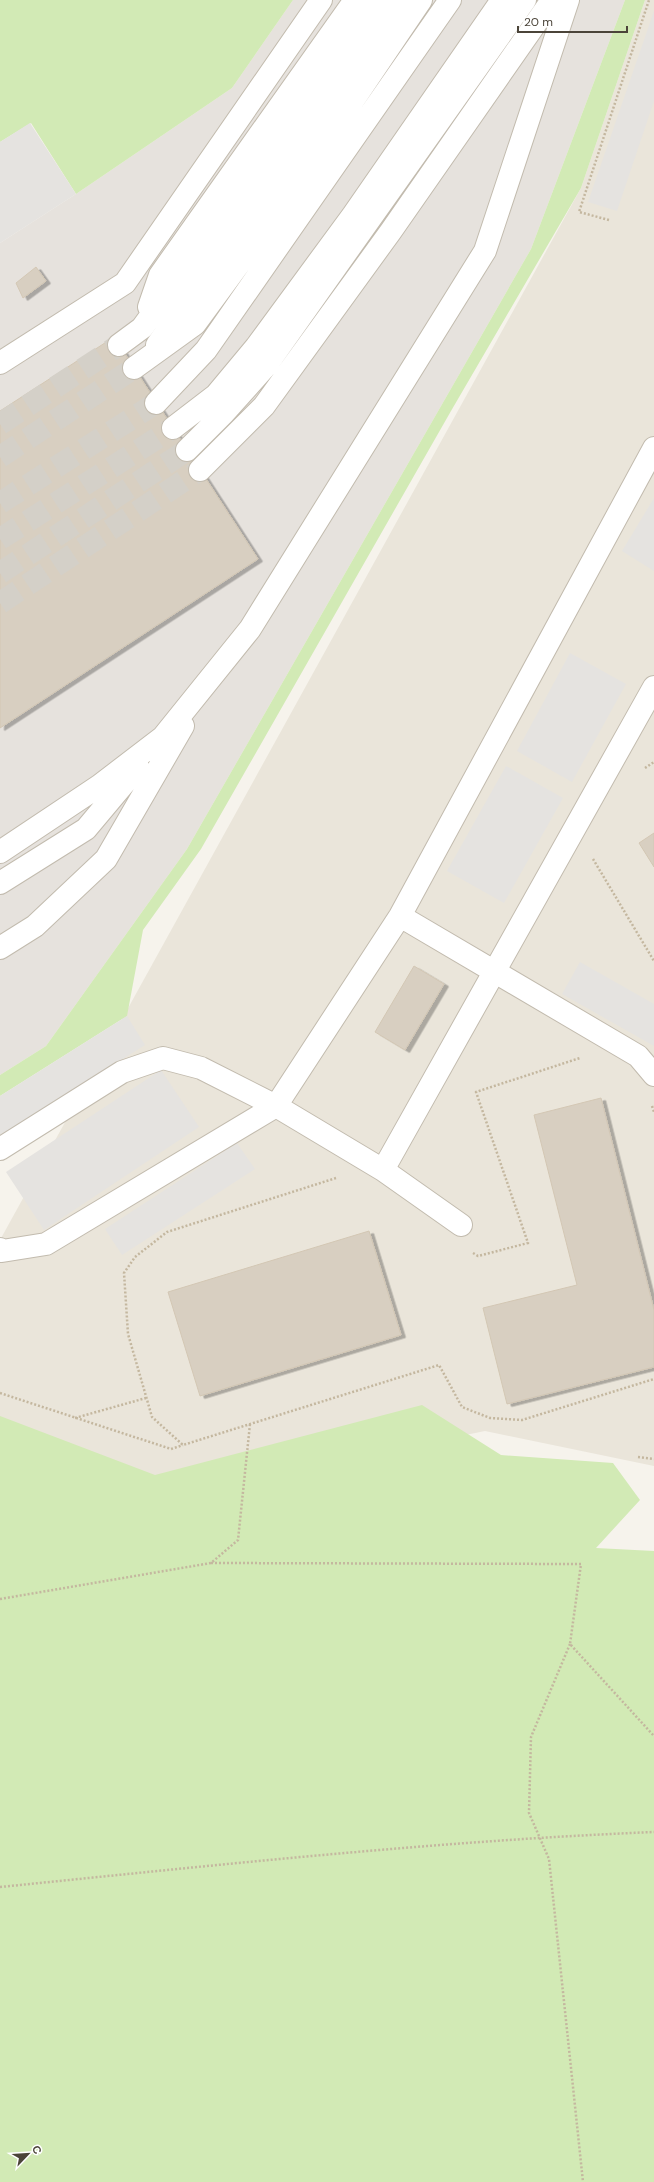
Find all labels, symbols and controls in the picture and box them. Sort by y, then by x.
scale bar [518,8,627,34]
text: 20 m [524,14,553,30]
north arrow [8,2134,48,2174]
text: С [29,2143,45,2156]

